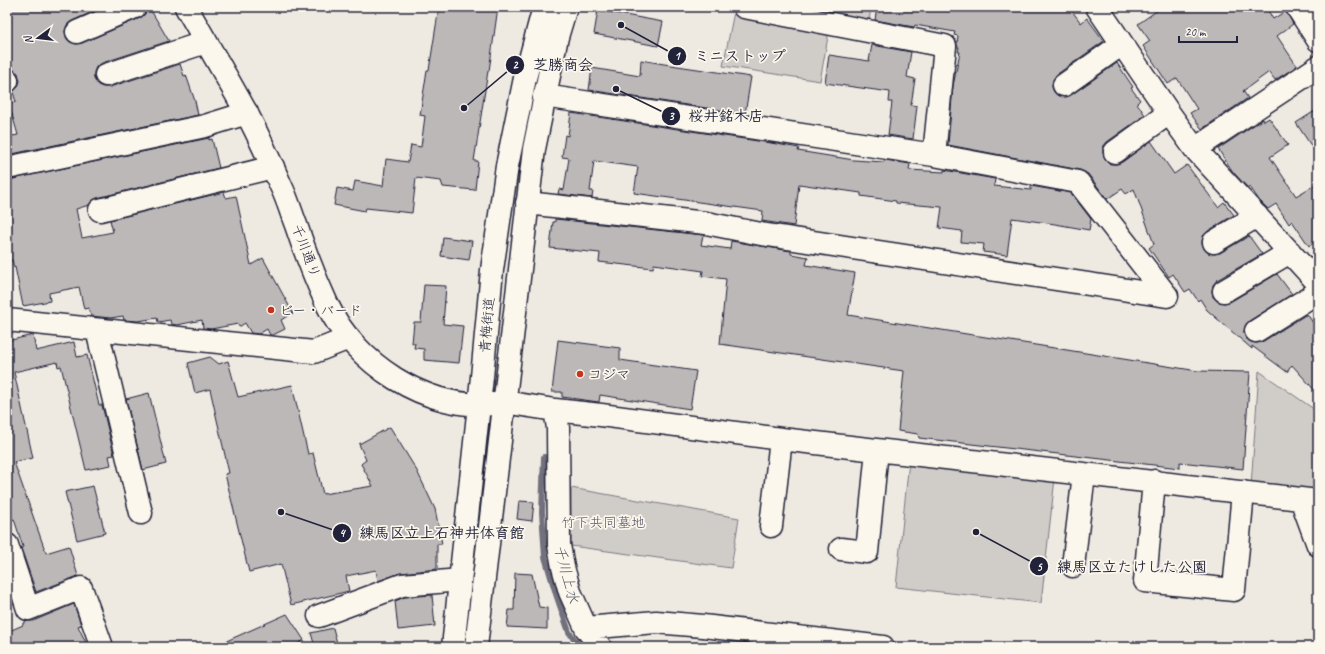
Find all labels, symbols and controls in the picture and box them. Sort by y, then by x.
north arrow [18,18,58,58]
scale bar [1179,18,1237,44]
text: 20 m [1185,24,1207,40]
text: N [20,33,36,46]
callout: ミニストップ [667,42,793,69]
text: ミニストップ [694,47,786,66]
text: 1 [674,48,681,64]
callout: 芝勝商会 [505,52,601,79]
text: 芝勝商会 [533,56,593,75]
text: 2 [512,57,519,73]
callout: 桜井銘木店 [661,102,772,129]
text: 桜井銘木店 [688,107,764,126]
text: 3 [668,108,675,124]
street label: 千川通り [288,222,324,280]
street label: 青梅街道 [476,296,498,354]
place label: ビー・バード [279,302,362,319]
marker: ビー・バード [266,305,276,315]
place label: コジマ [588,366,630,383]
marker: コジマ [575,369,585,379]
park label: 竹下共同墓地 [561,514,645,531]
callout: 練馬区立上石神井体育館 [332,519,533,546]
text: 練馬区立上石神井体育館 [359,524,525,543]
text: 4 [339,525,346,541]
water label: 千川上水 [549,543,583,605]
callout: 練馬区立たけした公園 [1029,553,1215,580]
text: 練馬区立たけした公園 [1057,558,1207,577]
text: 5 [1036,559,1043,575]

